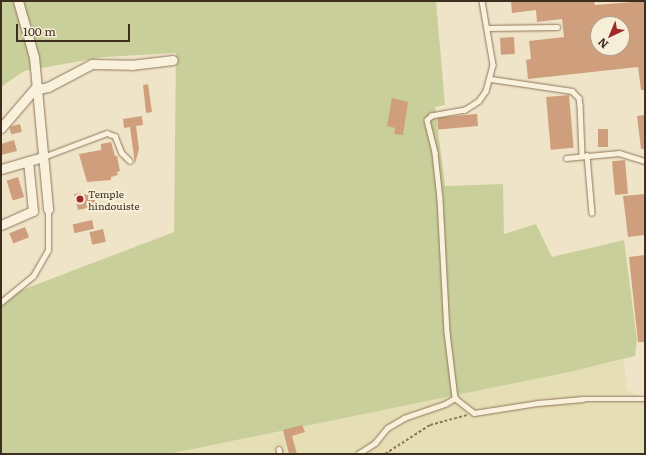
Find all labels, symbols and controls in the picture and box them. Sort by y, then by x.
scale bar [18,16,132,42]
north arrow [590,16,630,56]
text: 100 m [23,22,56,40]
text: N [593,35,611,53]
place label: Temple hindouiste [88,187,140,210]
marker: Temple hindouiste [75,194,85,204]

